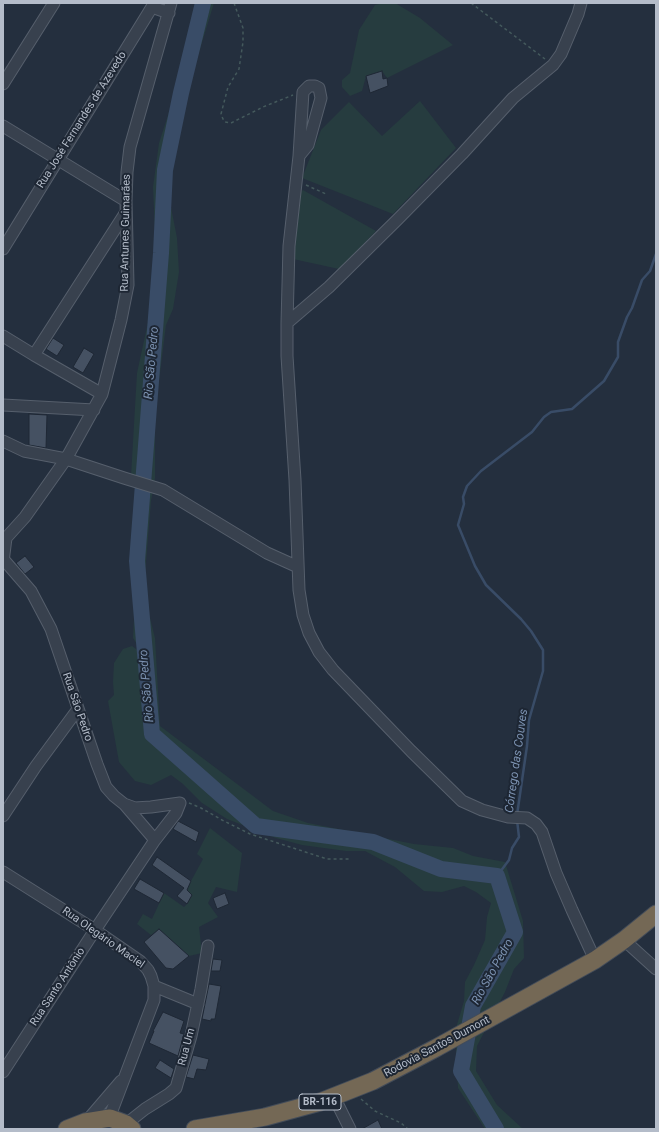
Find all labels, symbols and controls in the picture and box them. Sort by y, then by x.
street label: Rua José Fernandes de Azevedo [34,49,130,191]
street label: Rua Antunes Guimarães [118,174,134,292]
water label: Rio São Pedro [142,326,162,400]
water label: Rio São Pedro [137,649,157,723]
street label: Rua São Pedro [59,671,95,743]
water label: Córrego das Couves [503,708,531,814]
street label: Rua Olegário Maciel [59,905,147,971]
water label: Rio São Pedro [469,937,517,1007]
street label: Rua Santo Antônio [28,945,88,1029]
street label: Rodovia Santos Dumont [382,1014,492,1080]
street label: Rua Um [176,1027,198,1067]
road number: BR-116 [299,1094,341,1110]

